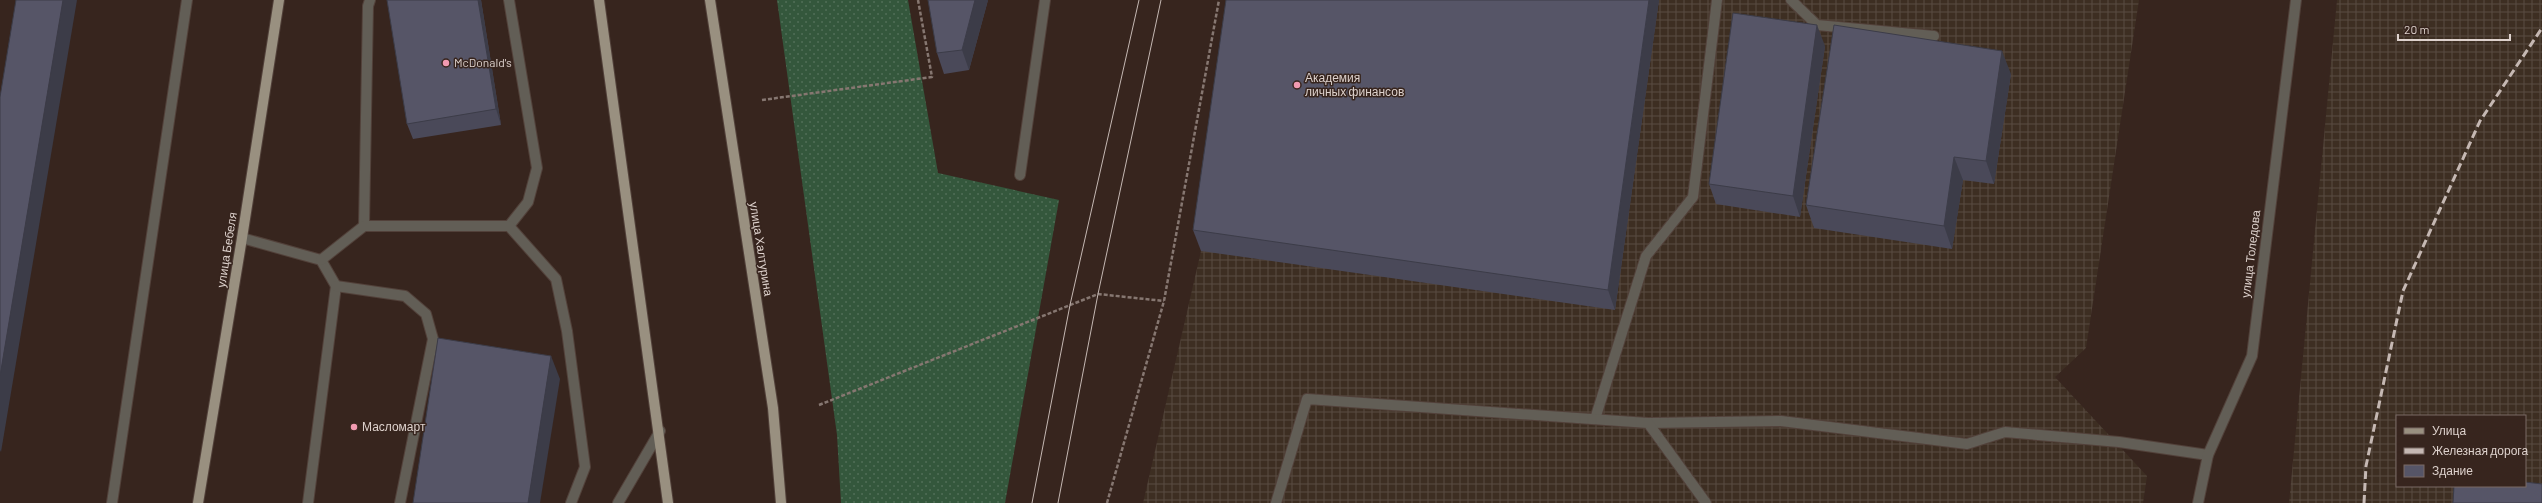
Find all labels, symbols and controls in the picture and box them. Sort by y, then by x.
scale bar [2398,16,2510,42]
text: 20 m [2404,22,2430,36]
place label: McDonald's [454,55,512,69]
marker: McDonald's [441,58,451,68]
place label: Академия личных финансов [1305,70,1404,99]
marker: Академия личных финансов [1292,80,1302,90]
street label: улица Халтурина [747,201,776,297]
street label: улица Толедова [2238,209,2263,299]
street label: улица Бебеля [213,211,240,289]
legend [2396,415,2526,487]
place label: Масломарт [362,419,426,434]
marker: Масломарт [349,422,359,432]
text: Улица [2432,423,2466,438]
text: Железная дорога [2432,443,2528,458]
text: Здание [2432,463,2473,478]

